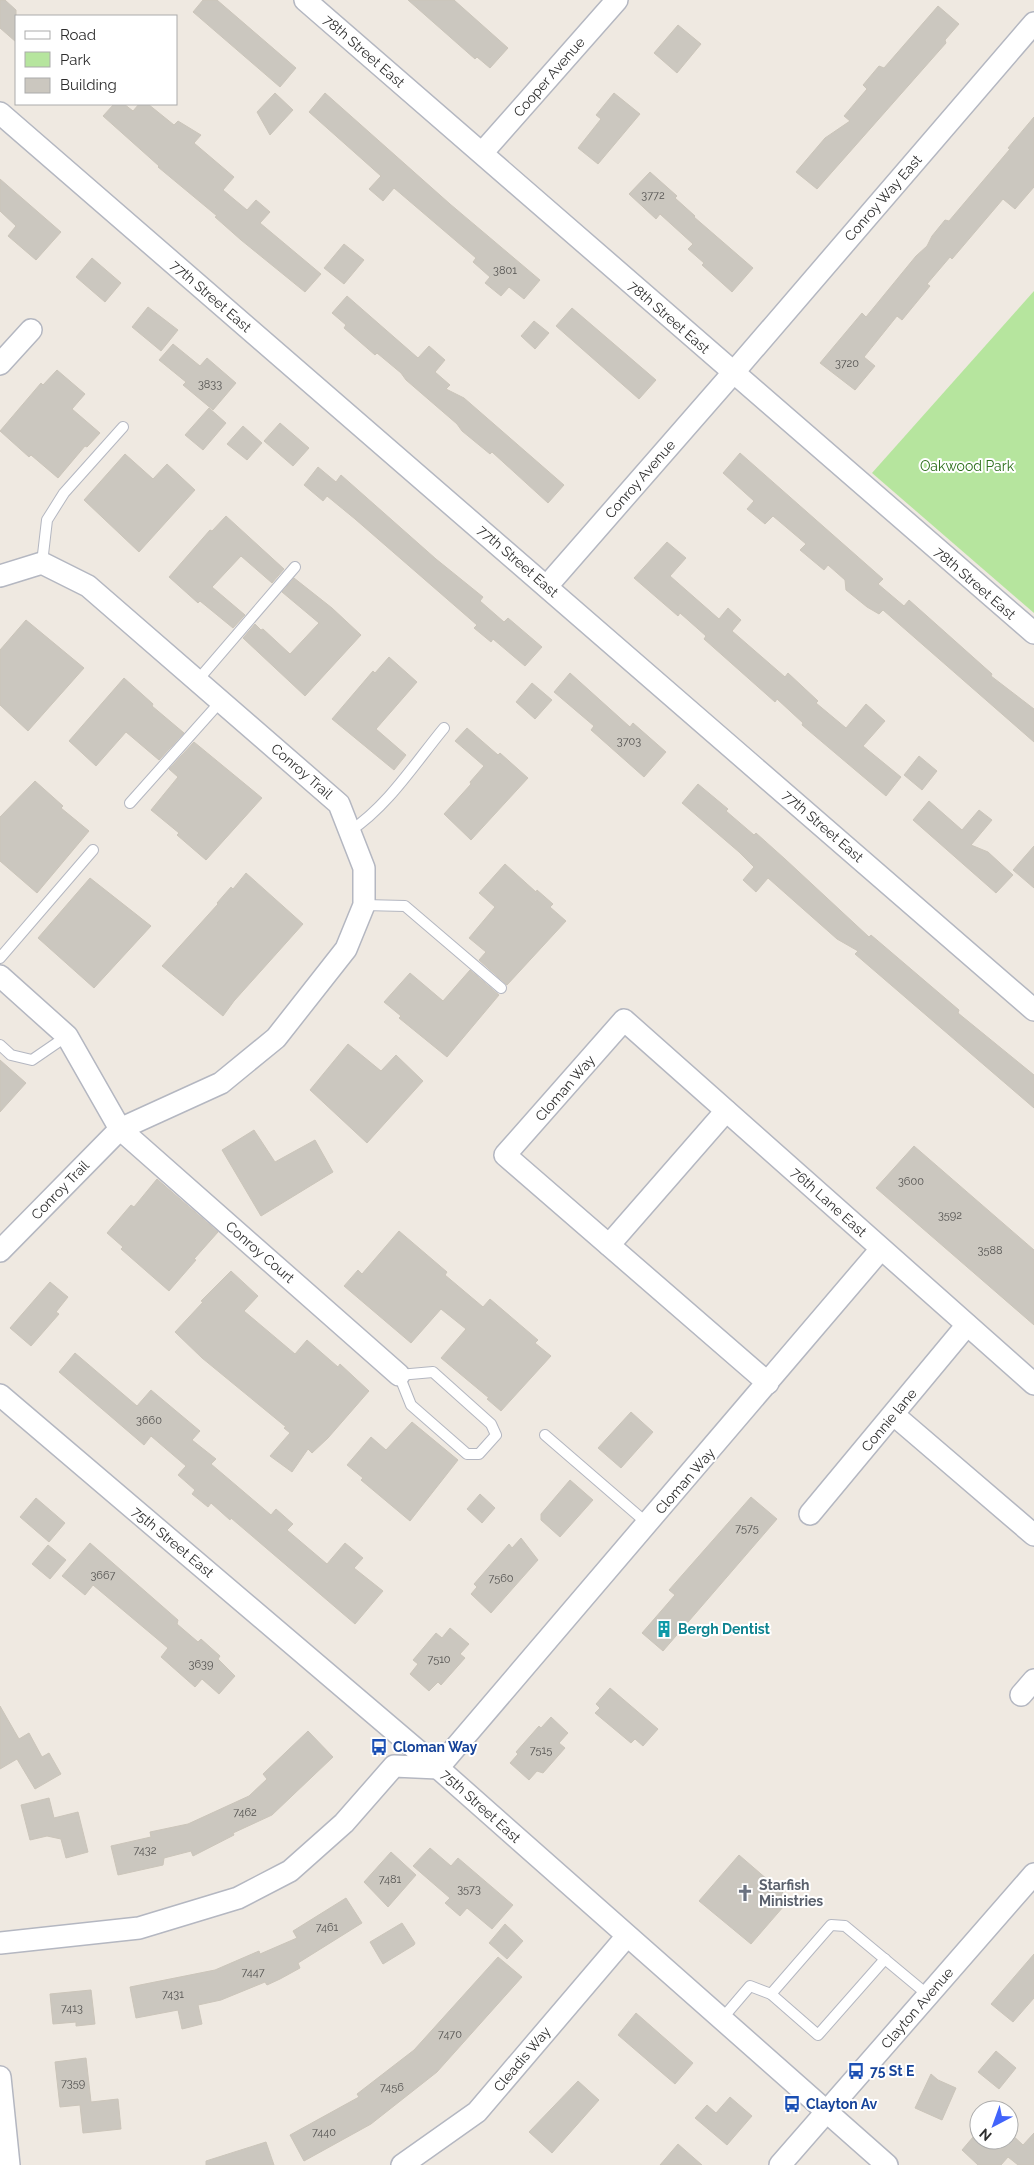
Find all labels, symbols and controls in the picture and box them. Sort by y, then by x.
street label: 78th Street East [320,11,408,91]
legend [15,15,178,105]
text: Road [60,26,96,44]
street label: Cooper Avenue [510,34,588,120]
text: Park [60,51,91,69]
text: Building [60,76,117,94]
street label: Conroy Way East [841,151,925,244]
house number: 3772 [641,189,665,202]
street label: 77th Street East [168,257,255,335]
house number: 3801 [493,264,517,277]
street label: 78th Street East [625,277,713,357]
house number: 3720 [835,357,859,370]
house number: 3833 [198,378,222,391]
street label: Conroy Avenue [602,437,678,521]
park label: Oakwood Park [920,458,1015,474]
street label: 77th Street East [475,522,562,600]
street label: 78th Street East [931,543,1019,623]
house number: 3703 [617,735,641,748]
street label: Conroy Trail [268,740,336,802]
street label: 77th Street East [780,787,867,865]
street label: Cloman Way [532,1051,598,1124]
street label: Conroy Trail [28,1157,92,1223]
street label: 76th Lane East [788,1164,870,1240]
house number: 3600 [898,1175,924,1188]
house number: 3592 [938,1209,962,1222]
street label: Conroy Court [222,1218,298,1286]
house number: 3588 [978,1244,1002,1257]
street label: Connie lane [858,1385,920,1455]
house number: 3660 [136,1414,162,1427]
street label: Cloman Way [652,1444,718,1517]
street label: 75th Street East [129,1503,217,1581]
house number: 7575 [735,1522,759,1535]
house number: 3667 [90,1569,116,1582]
house number: 7560 [488,1572,514,1585]
building icon: Bergh Dentist [654,1619,674,1639]
place label: Bergh Dentist [678,1621,771,1637]
house number: 7510 [427,1653,451,1666]
house number: 3639 [189,1658,213,1671]
bus stop icon: Cloman Way [369,1737,389,1757]
place label: Cloman Way [393,1739,478,1755]
house number: 7515 [530,1744,552,1757]
street label: 75th Street East [438,1766,524,1846]
house number: 7462 [233,1806,257,1819]
house number: 7432 [134,1844,157,1857]
house number: 7481 [379,1873,402,1886]
place label: Starfish Ministries [759,1877,823,1909]
house number: 3573 [457,1883,481,1896]
church icon: Starfish Ministries [735,1883,755,1903]
house number: 7461 [316,1921,339,1934]
street label: Clayton Avenue [878,1964,956,2052]
house number: 7447 [241,1966,265,1979]
house number: 7431 [162,1988,184,2001]
house number: 7413 [61,2002,83,2015]
street label: Cleadis Way [490,2023,554,2095]
house number: 7470 [438,2028,462,2041]
bus stop icon: 75 St E [846,2061,866,2081]
place label: 75 St E [870,2063,914,2079]
house number: 7359 [61,2077,85,2090]
house number: 7456 [380,2081,404,2094]
bus stop icon: Clayton Av [782,2094,802,2114]
place label: Clayton Av [806,2096,878,2112]
north arrow [969,2100,1019,2150]
text: N [976,2125,995,2144]
house number: 7440 [312,2126,336,2139]

